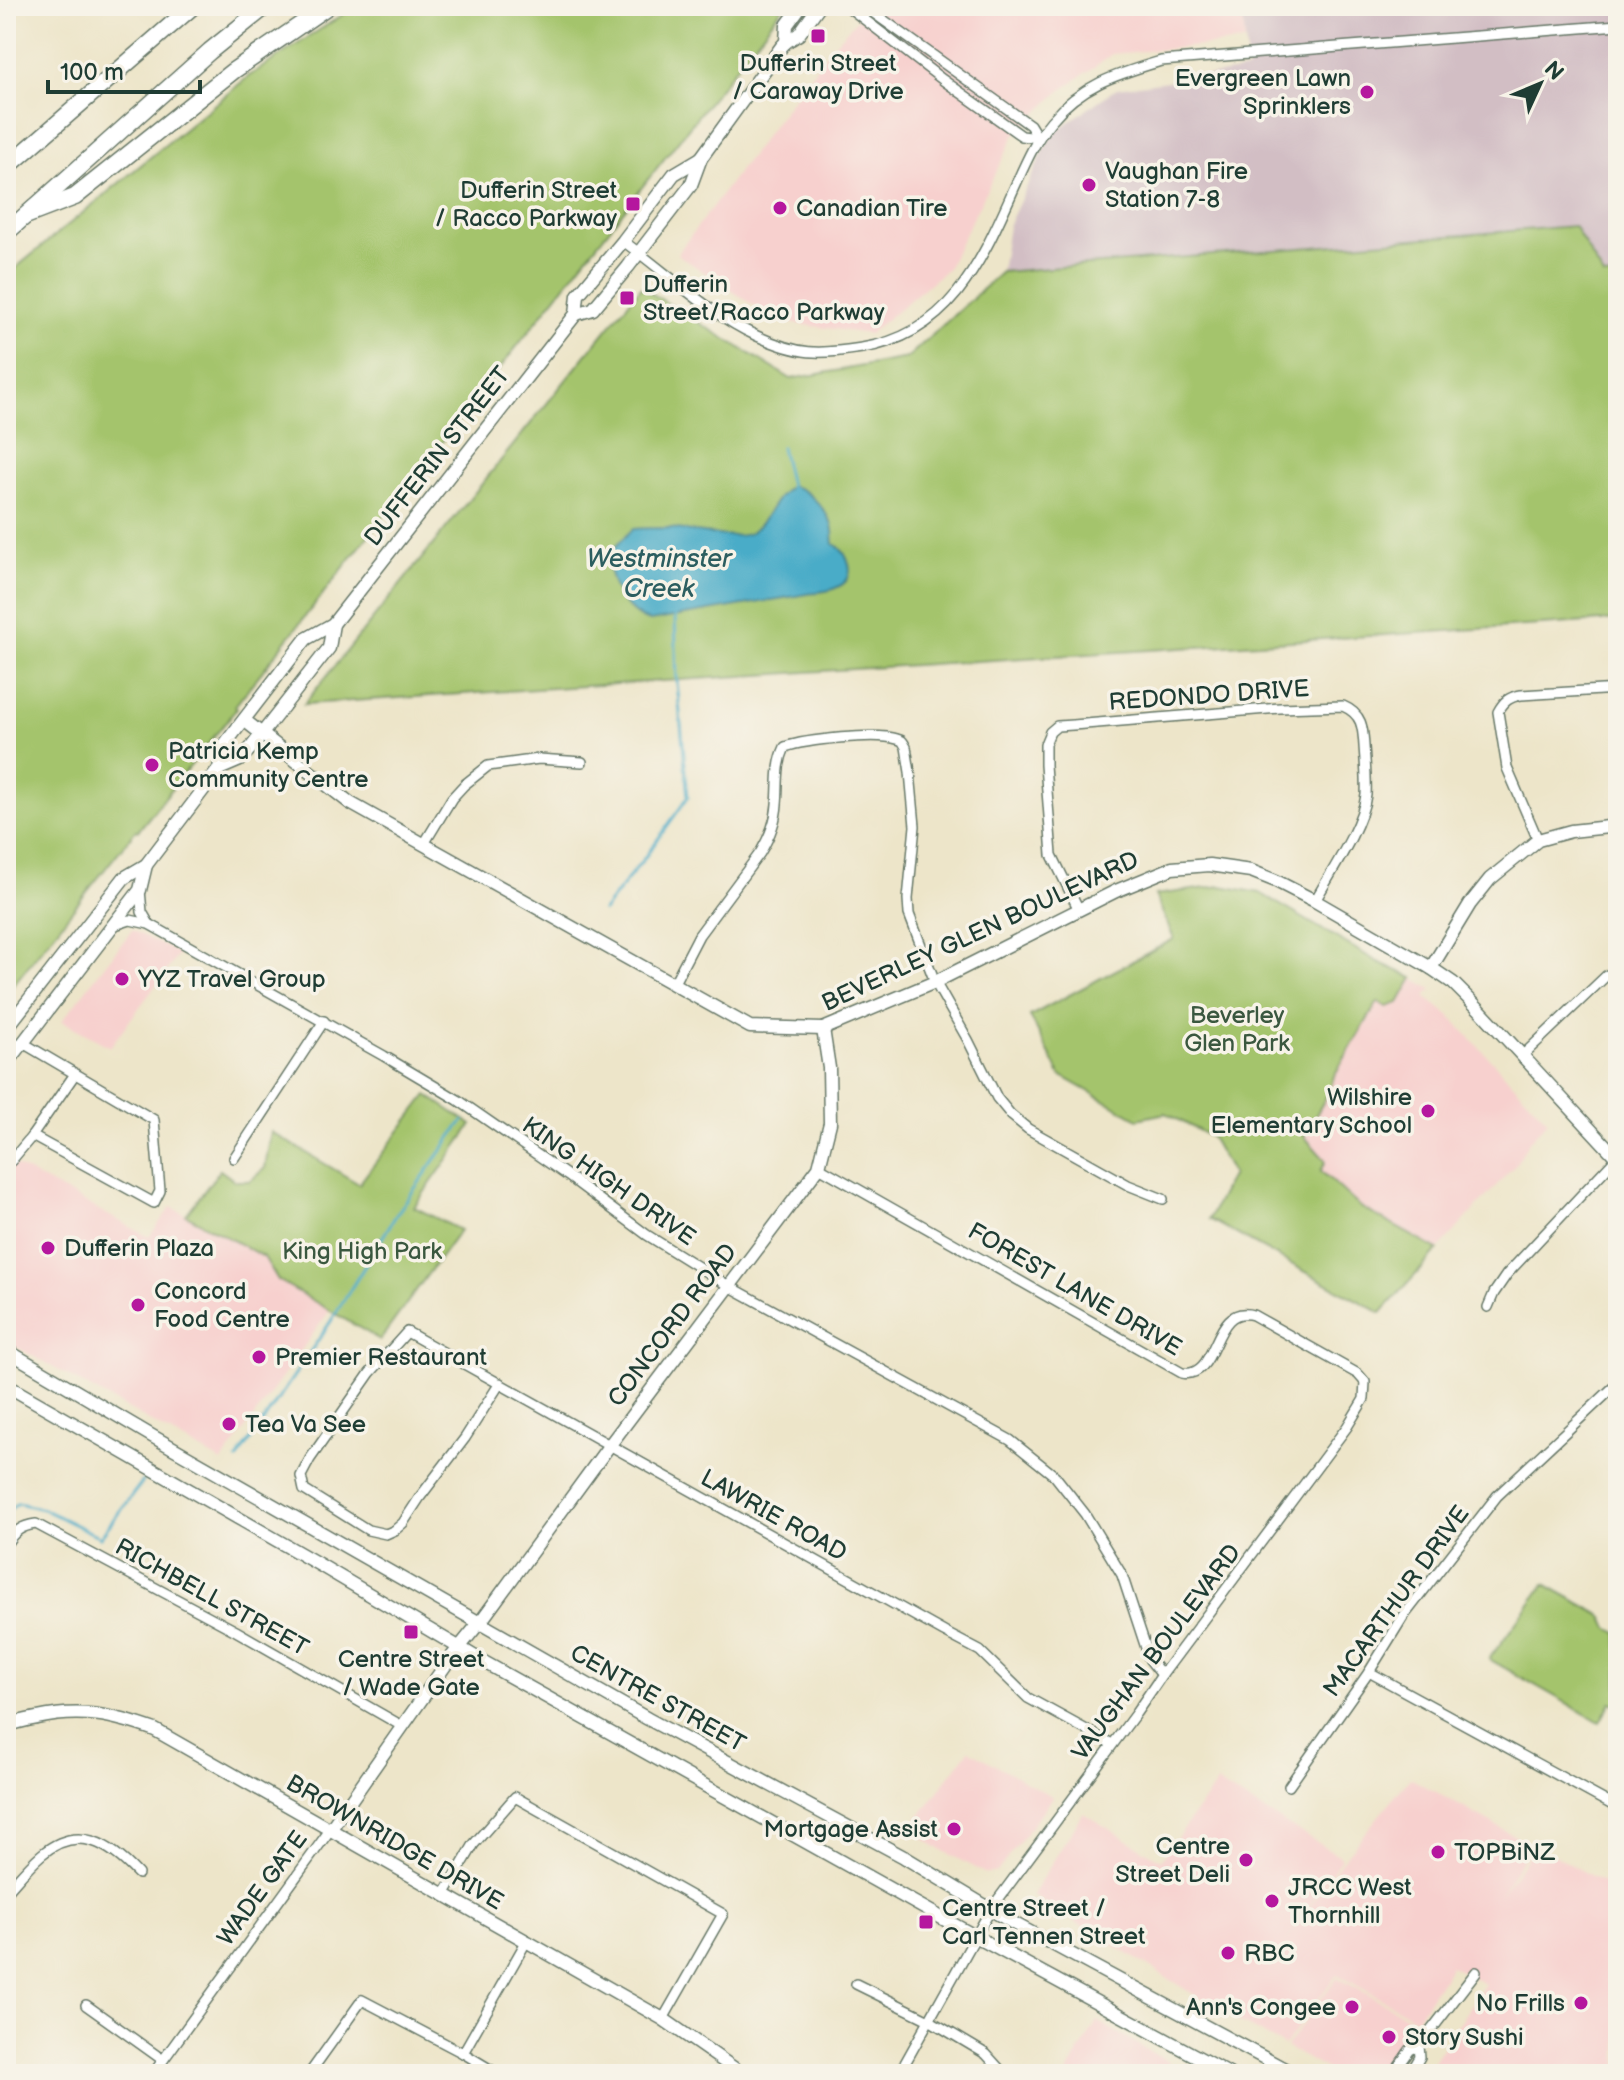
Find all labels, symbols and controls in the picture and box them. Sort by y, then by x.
marker: Dufferin Street / Caraway Drive [809,27,827,45]
scale bar [48,44,200,94]
north arrow [1500,44,1580,124]
place label: Dufferin Street / Caraway Drive [732,49,904,106]
text: N [1538,56,1569,86]
text: 100 m [60,58,124,87]
place label: Evergreen Lawn Sprinklers [1175,64,1351,121]
marker: Evergreen Lawn Sprinklers [1358,83,1376,101]
place label: Vaughan Fire Station 7-8 [1105,157,1248,214]
place label: Dufferin Street / Racco Parkway [435,176,618,233]
marker: Vaughan Fire Station 7-8 [1080,176,1098,194]
place label: Canadian Tire [796,194,948,223]
marker: Dufferin Street / Racco Parkway [624,195,642,213]
marker: Canadian Tire [771,199,789,217]
place label: Dufferin Street/Racco Parkway [643,270,885,327]
marker: Dufferin Street/Racco Parkway [618,289,636,307]
street label: DUFFERIN STREET [358,360,517,552]
water label: Westminster Creek [587,544,733,605]
street label: REDONDO DRIVE [1108,674,1310,717]
place label: Patricia Kemp Community Centre [168,737,369,794]
marker: Patricia Kemp Community Centre [143,756,161,774]
street label: BEVERLEY GLEN BOULEVARD [817,845,1143,1018]
place label: YYZ Travel Group [137,965,326,994]
marker: YYZ Travel Group [113,970,131,988]
park label: Beverley Glen Park [1184,1001,1290,1058]
place label: Wilshire Elementary School [1211,1083,1412,1140]
marker: Wilshire Elementary School [1419,1102,1437,1120]
street label: KING HIGH DRIVE [516,1111,701,1252]
street label: FOREST LANE DRIVE [963,1216,1187,1362]
place label: Dufferin Plaza [64,1234,214,1263]
park label: King High Park [282,1237,442,1266]
street label: CONCORD ROAD [602,1238,743,1413]
marker: Dufferin Plaza [39,1239,57,1257]
place label: Concord Food Centre [154,1277,290,1334]
marker: Concord Food Centre [129,1296,147,1314]
place label: Premier Restaurant [275,1343,487,1372]
marker: Premier Restaurant [250,1348,268,1366]
place label: Tea Va See [245,1410,366,1439]
marker: Tea Va See [220,1415,238,1433]
street label: LAWRIE ROAD [696,1463,852,1567]
street label: MACARTHUR DRIVE [1317,1500,1476,1703]
street label: RICHBELL STREET [110,1532,314,1663]
street label: VAUGHAN BOULEVARD [1066,1538,1247,1766]
marker: Centre Street / Wade Gate [402,1623,420,1641]
street label: CENTRE STREET [565,1638,751,1759]
place label: Centre Street / Wade Gate [338,1645,485,1702]
street label: BROWNRIDGE DRIVE [281,1768,508,1916]
place label: Mortgage Assist [764,1815,939,1844]
marker: Mortgage Assist [945,1820,963,1838]
street label: WADE GATE [211,1825,314,1951]
place label: Centre Street Deli [1115,1832,1230,1889]
place label: TOPBiNZ [1454,1838,1555,1867]
marker: TOPBiNZ [1429,1843,1447,1861]
marker: Centre Street Deli [1237,1851,1255,1869]
place label: JRCC West Thornhill [1288,1873,1412,1930]
marker: JRCC West Thornhill [1263,1892,1281,1910]
place label: Centre Street / Carl Tennen Street [942,1894,1146,1951]
marker: Centre Street / Carl Tennen Street [917,1913,935,1931]
place label: RBC [1244,1939,1295,1968]
marker: RBC [1219,1944,1237,1962]
place label: No Frills [1476,1989,1565,2018]
place label: Ann's Congee [1186,1993,1336,2022]
marker: No Frills [1572,1994,1590,2012]
marker: Ann's Congee [1343,1998,1361,2016]
place label: Story Sushi [1405,2023,1524,2052]
marker: Story Sushi [1380,2028,1398,2046]

